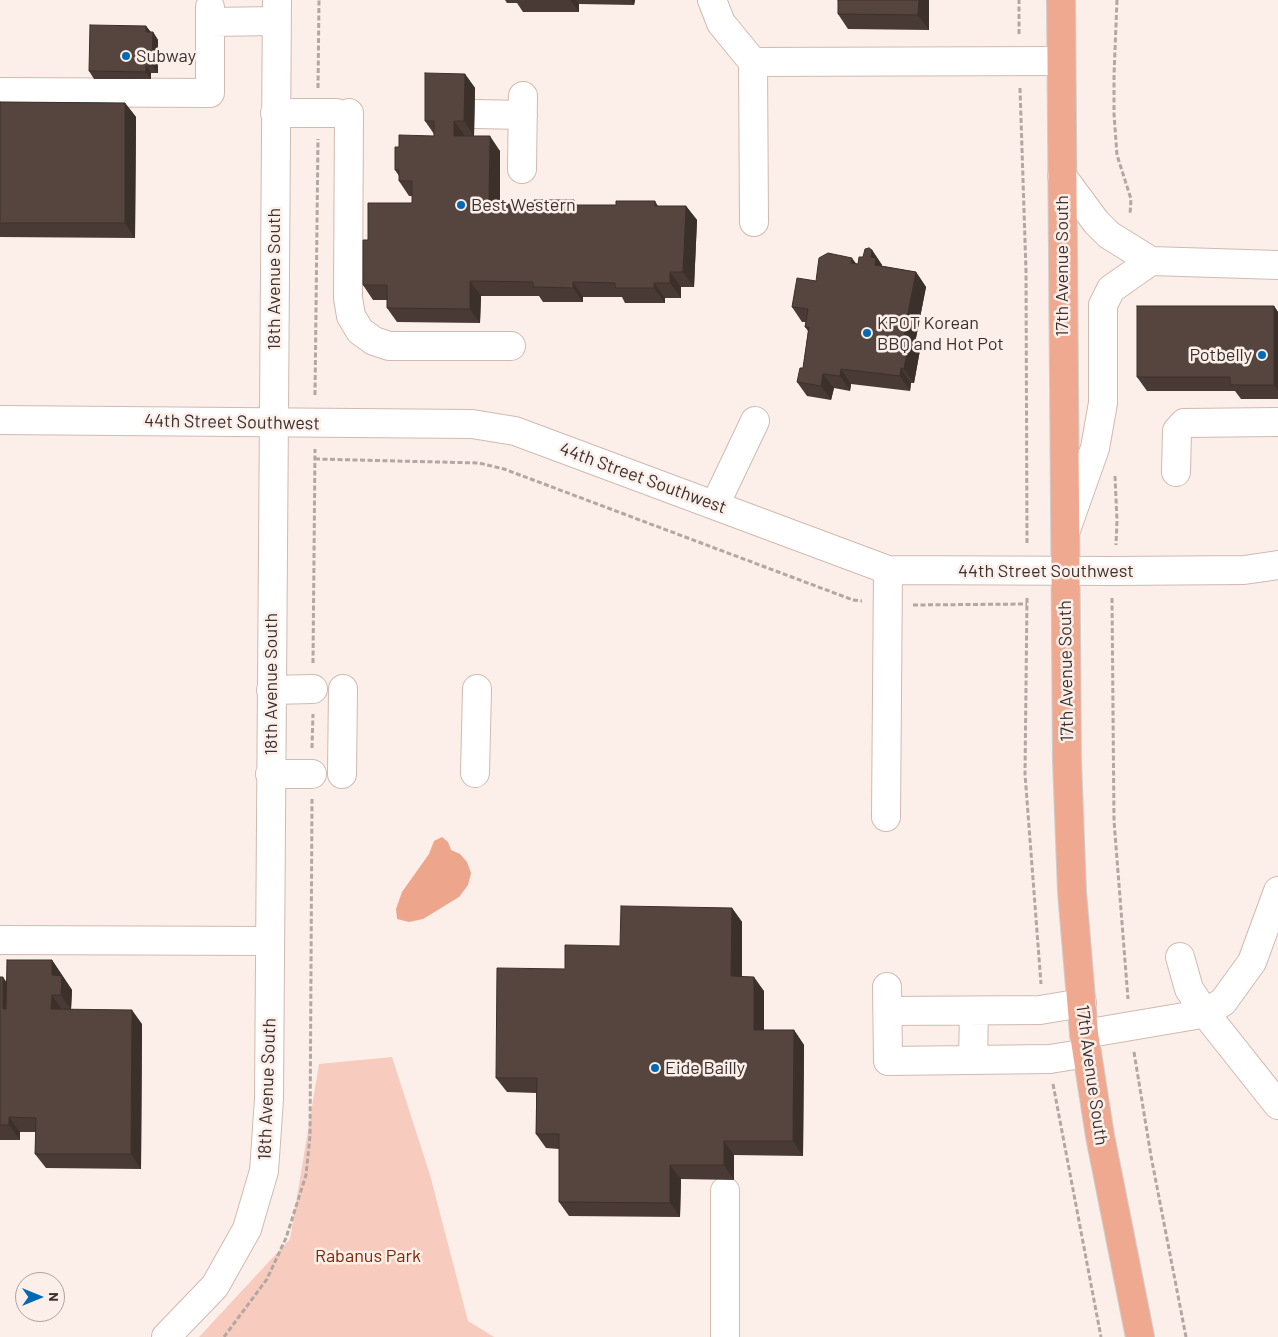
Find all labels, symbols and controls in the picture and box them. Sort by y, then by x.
place label: Subway [136,45,196,67]
marker: Subway [120,50,132,62]
place label: Best Western [471,194,576,216]
street label: 17th Avenue South [1051,195,1073,337]
marker: Best Western [455,199,467,211]
street label: 18th Avenue South [263,208,285,350]
place label: KPOT Korean BBQ and Hot Pot [877,312,1004,354]
marker: KPOT Korean BBQ and Hot Pot [861,327,873,339]
place label: Potbelly [1190,344,1252,366]
marker: Potbelly [1256,349,1268,361]
street label: 44th Street Southwest [144,410,320,434]
street label: 44th Street Southwest [557,438,729,518]
street label: 44th Street Southwest [958,560,1134,582]
street label: 17th Avenue South [1054,600,1078,742]
street label: 18th Avenue South [260,613,282,755]
street label: 17th Avenue South [1071,1003,1113,1147]
street label: 18th Avenue South [254,1017,280,1161]
place label: Eide Bailly [665,1057,745,1079]
marker: Eide Bailly [649,1062,661,1074]
park label: Rabanus Park [315,1245,421,1267]
north arrow [15,1272,65,1322]
text: N [46,1292,63,1302]

